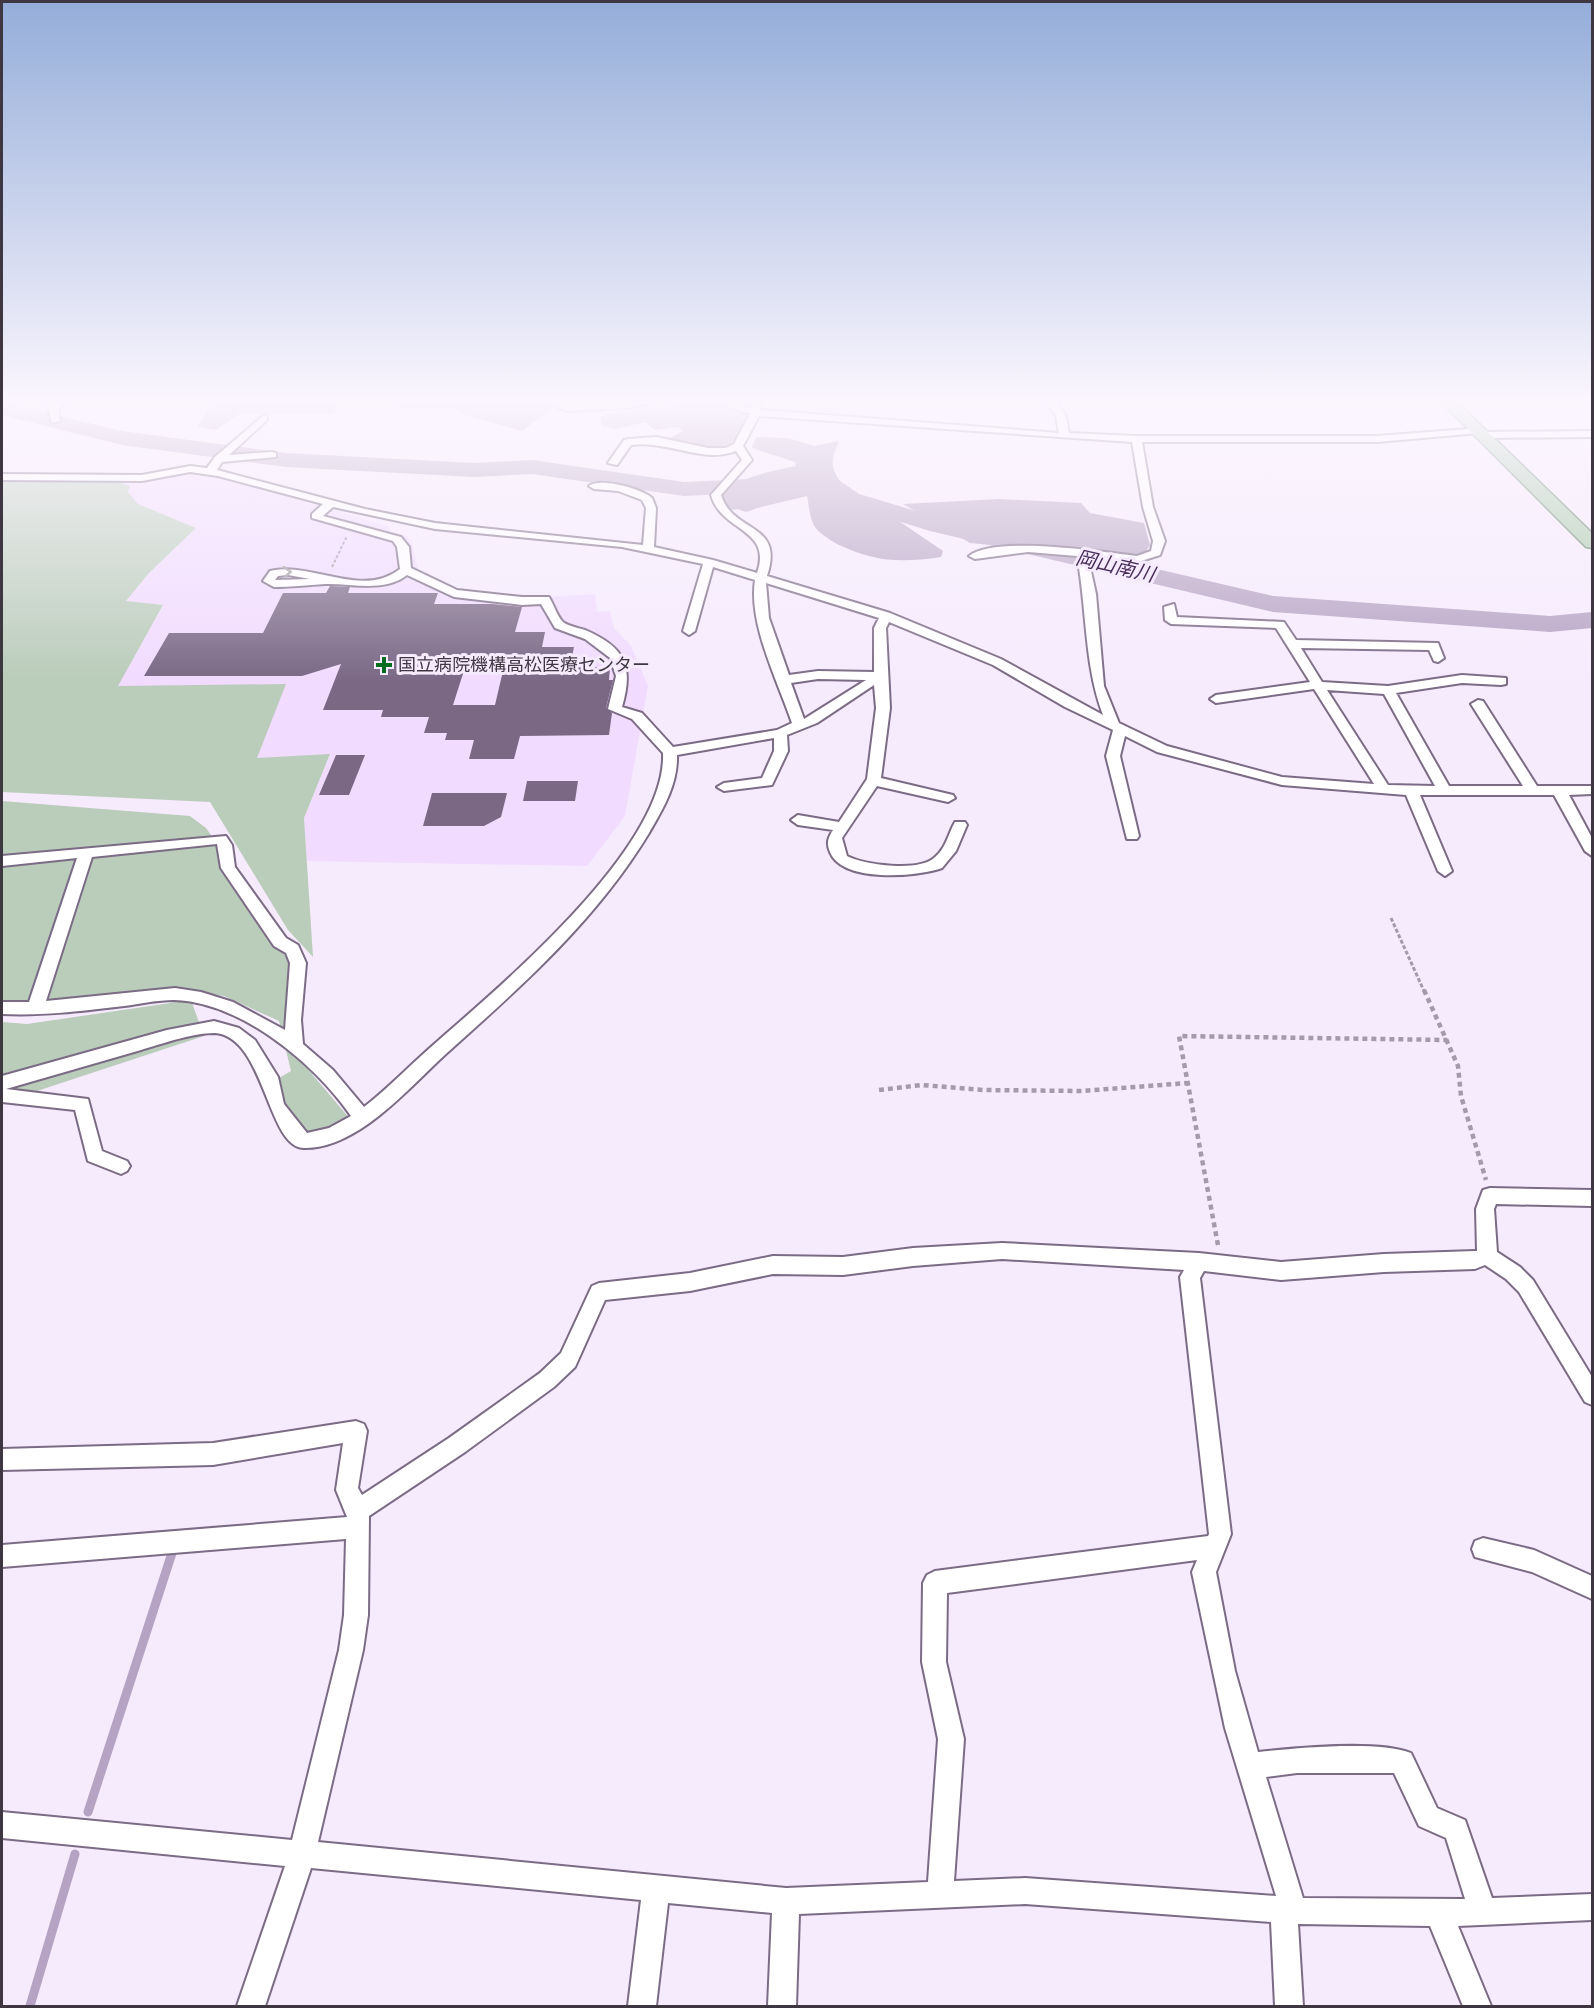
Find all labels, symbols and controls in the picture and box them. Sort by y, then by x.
water label: 岡山南川 [1073,543,1159,591]
one-way arrow [283,566,292,579]
place label: 国立病院機構高松医療センター [398,652,650,679]
marker: 国立病院機構高松医療センター [375,656,393,674]

